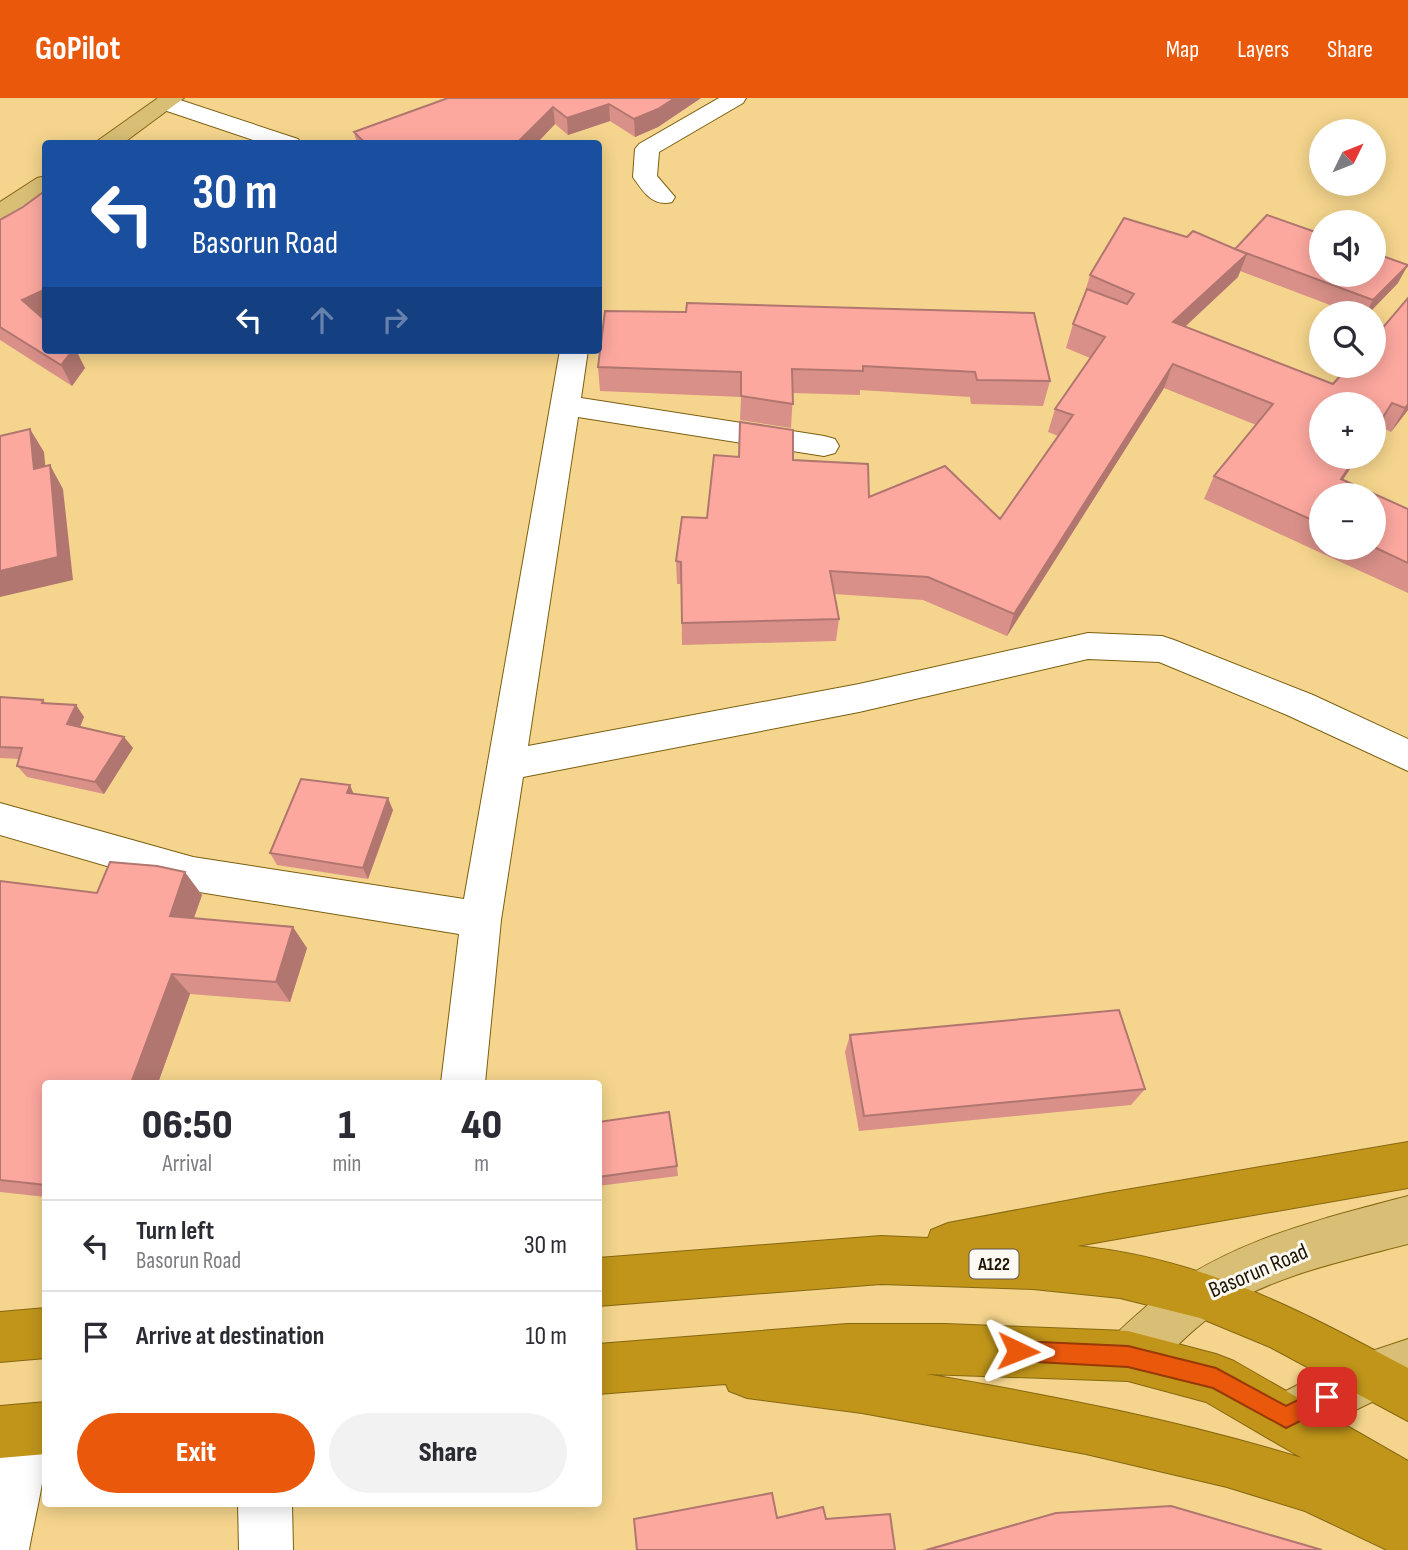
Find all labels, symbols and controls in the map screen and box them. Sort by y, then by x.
text: GoPilot [35,29,120,69]
text: Map [1166,35,1199,64]
text: Layers [1237,35,1289,64]
text: Share [1327,35,1373,64]
north arrow [1309,119,1386,196]
map controls [1309,119,1386,560]
text: 30 m [192,164,277,223]
icon: left [77,168,168,259]
button: sound [1309,210,1386,287]
text: Basorun Road [192,224,338,263]
icon: left [230,301,268,339]
icon: ahead [303,301,341,339]
icon: right [376,301,414,339]
button: search [1309,301,1386,378]
button: + [1309,392,1386,469]
button: − [1309,483,1386,560]
text: 06:50 [142,1100,233,1151]
text: 1 [338,1100,355,1151]
text: 40 [461,1100,502,1151]
text: Arrival [162,1150,212,1178]
text: min [332,1150,361,1178]
text: m [474,1150,489,1178]
text: Turn left [136,1216,214,1247]
icon: left [77,1227,115,1265]
text: 30 m [524,1230,567,1261]
street label: Basorun Road [1205,1238,1312,1304]
text: Basorun Road [136,1247,241,1275]
road number: A122 [970,1250,1018,1279]
position arrow [981,1314,1055,1388]
icon: arrive [77,1318,115,1356]
text: Arrive at destination [136,1321,324,1352]
text: 10 m [525,1321,567,1352]
pin [1297,1367,1357,1427]
icon: arrive [1308,1378,1346,1416]
button: Exit [77,1413,315,1493]
button: Share [329,1413,567,1493]

